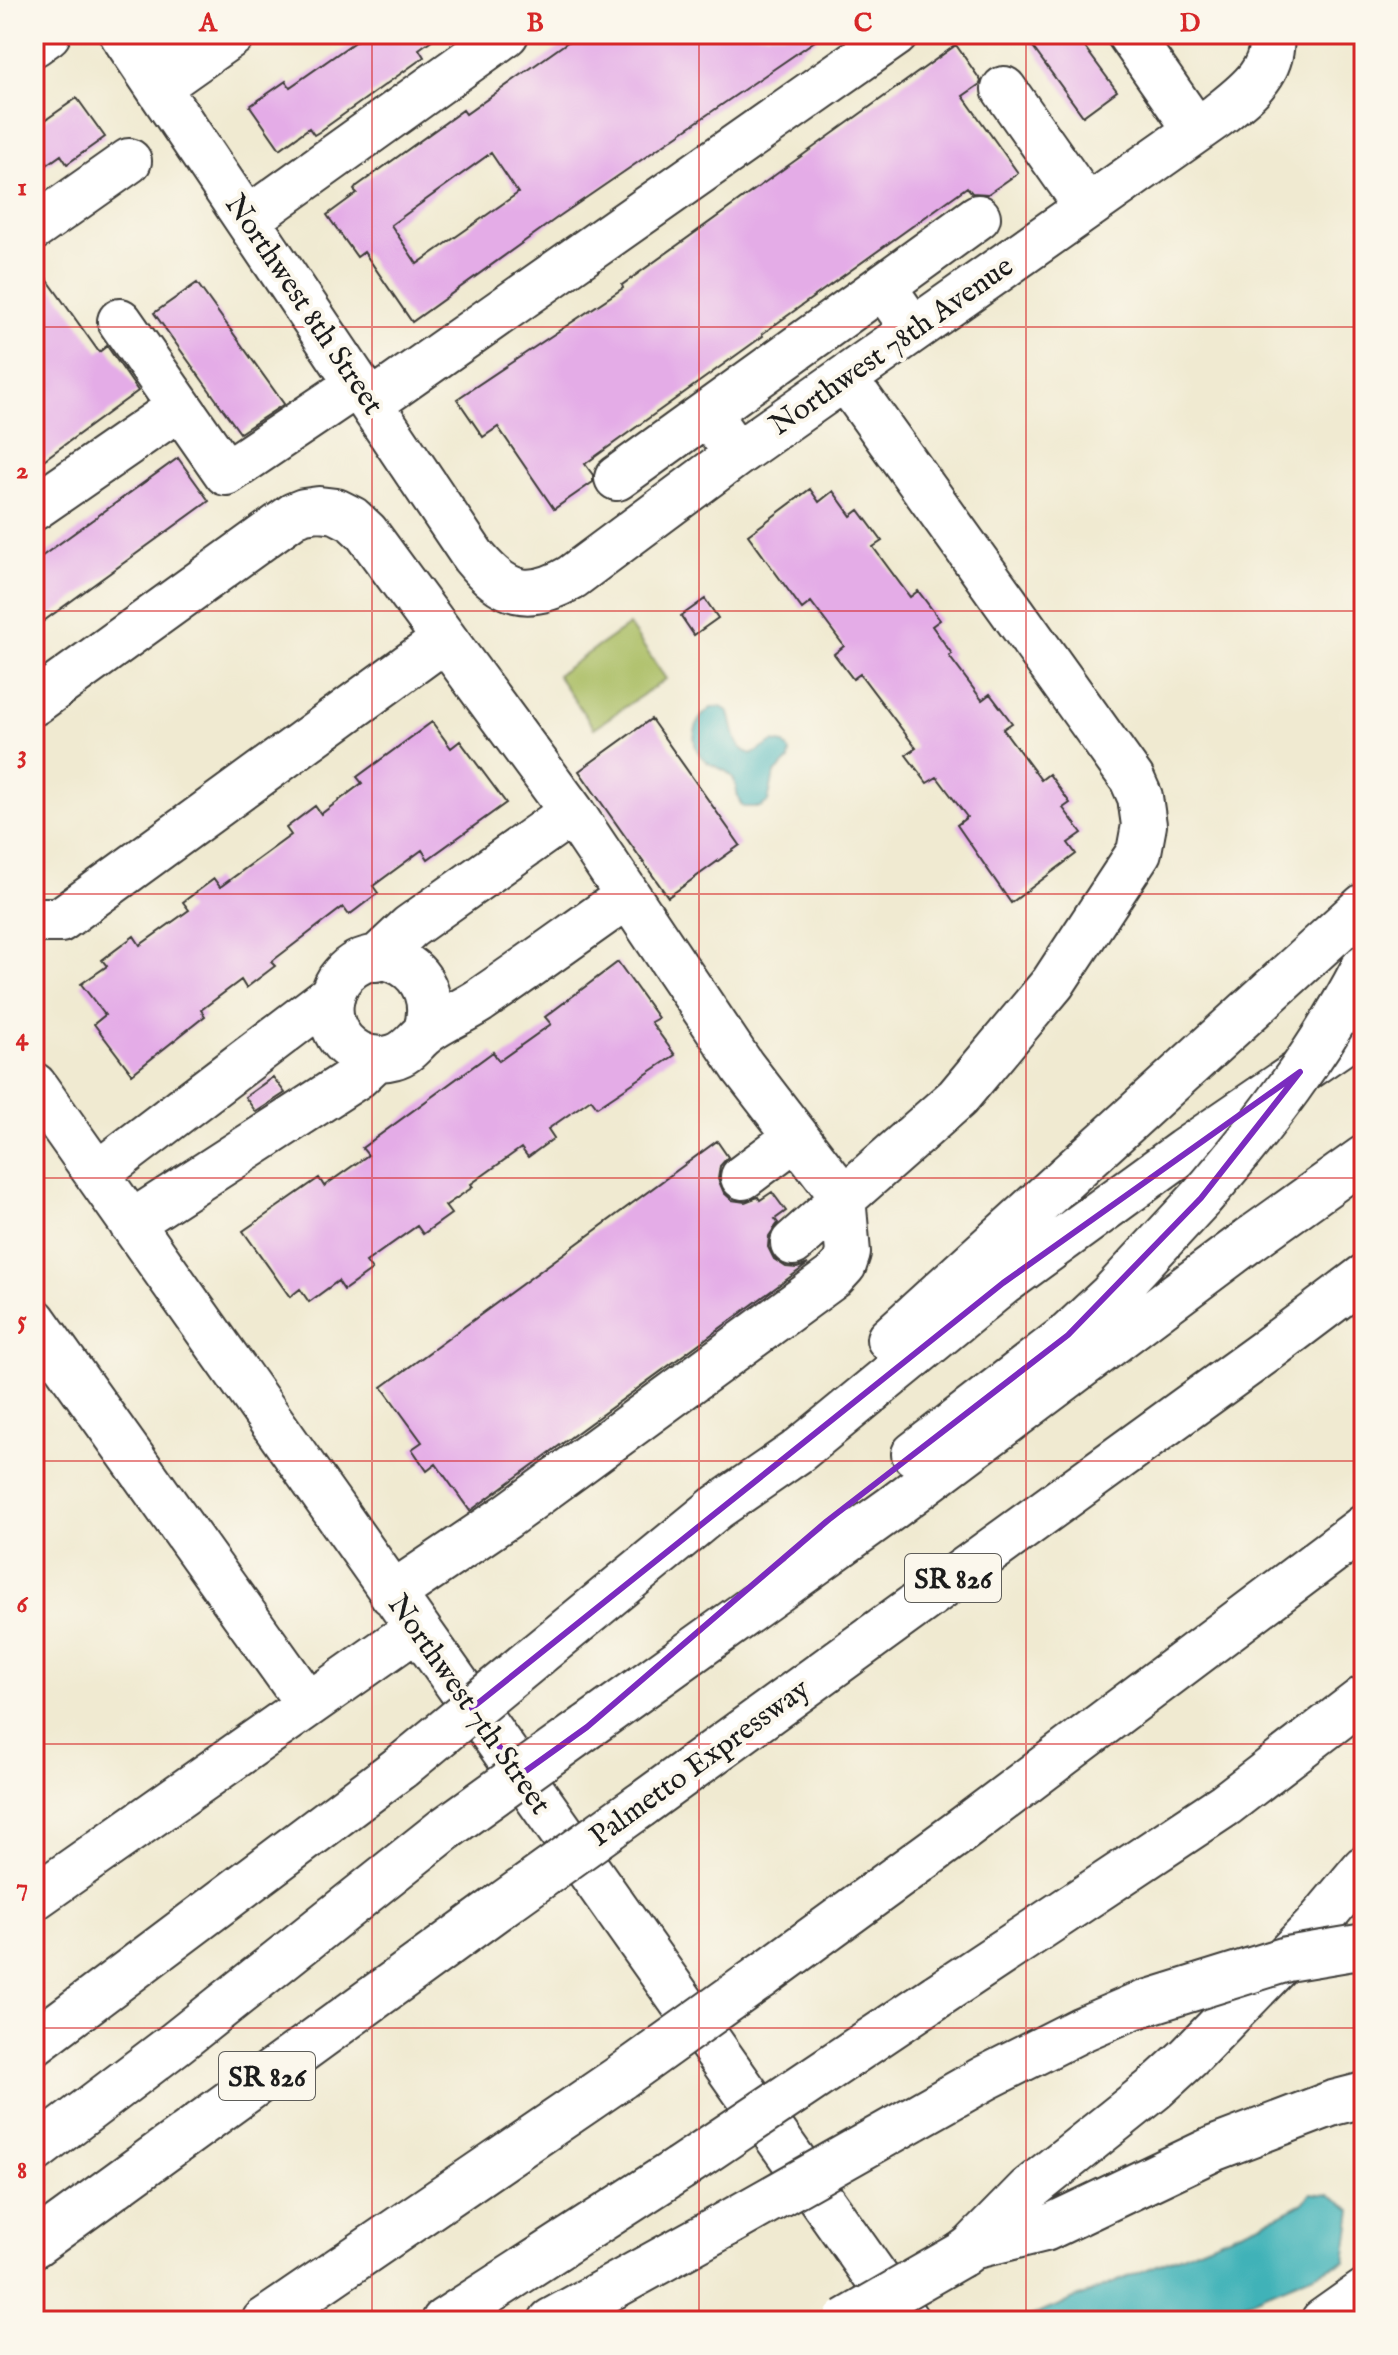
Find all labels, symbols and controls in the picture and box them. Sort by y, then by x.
text: A [198,7,218,40]
text: B [526,7,544,40]
text: C [854,7,873,40]
text: D [1180,7,1201,40]
text: 1 [17,171,27,204]
street label: Northwest 8th Street [215,188,391,423]
street label: Northwest 78th Avenue [763,248,1021,445]
text: 2 [16,454,28,487]
text: 3 [17,738,27,771]
text: 4 [16,1021,30,1054]
text: 5 [17,1304,27,1337]
road number: SR 826 [905,1554,1001,1602]
text: 6 [17,1588,29,1621]
street label: Northwest 7th Street [378,1588,559,1823]
street label: Palmetto Expressway [583,1671,818,1856]
text: 7 [16,1871,28,1904]
road number: SR 826 [219,2052,315,2100]
text: 8 [17,2154,27,2187]

